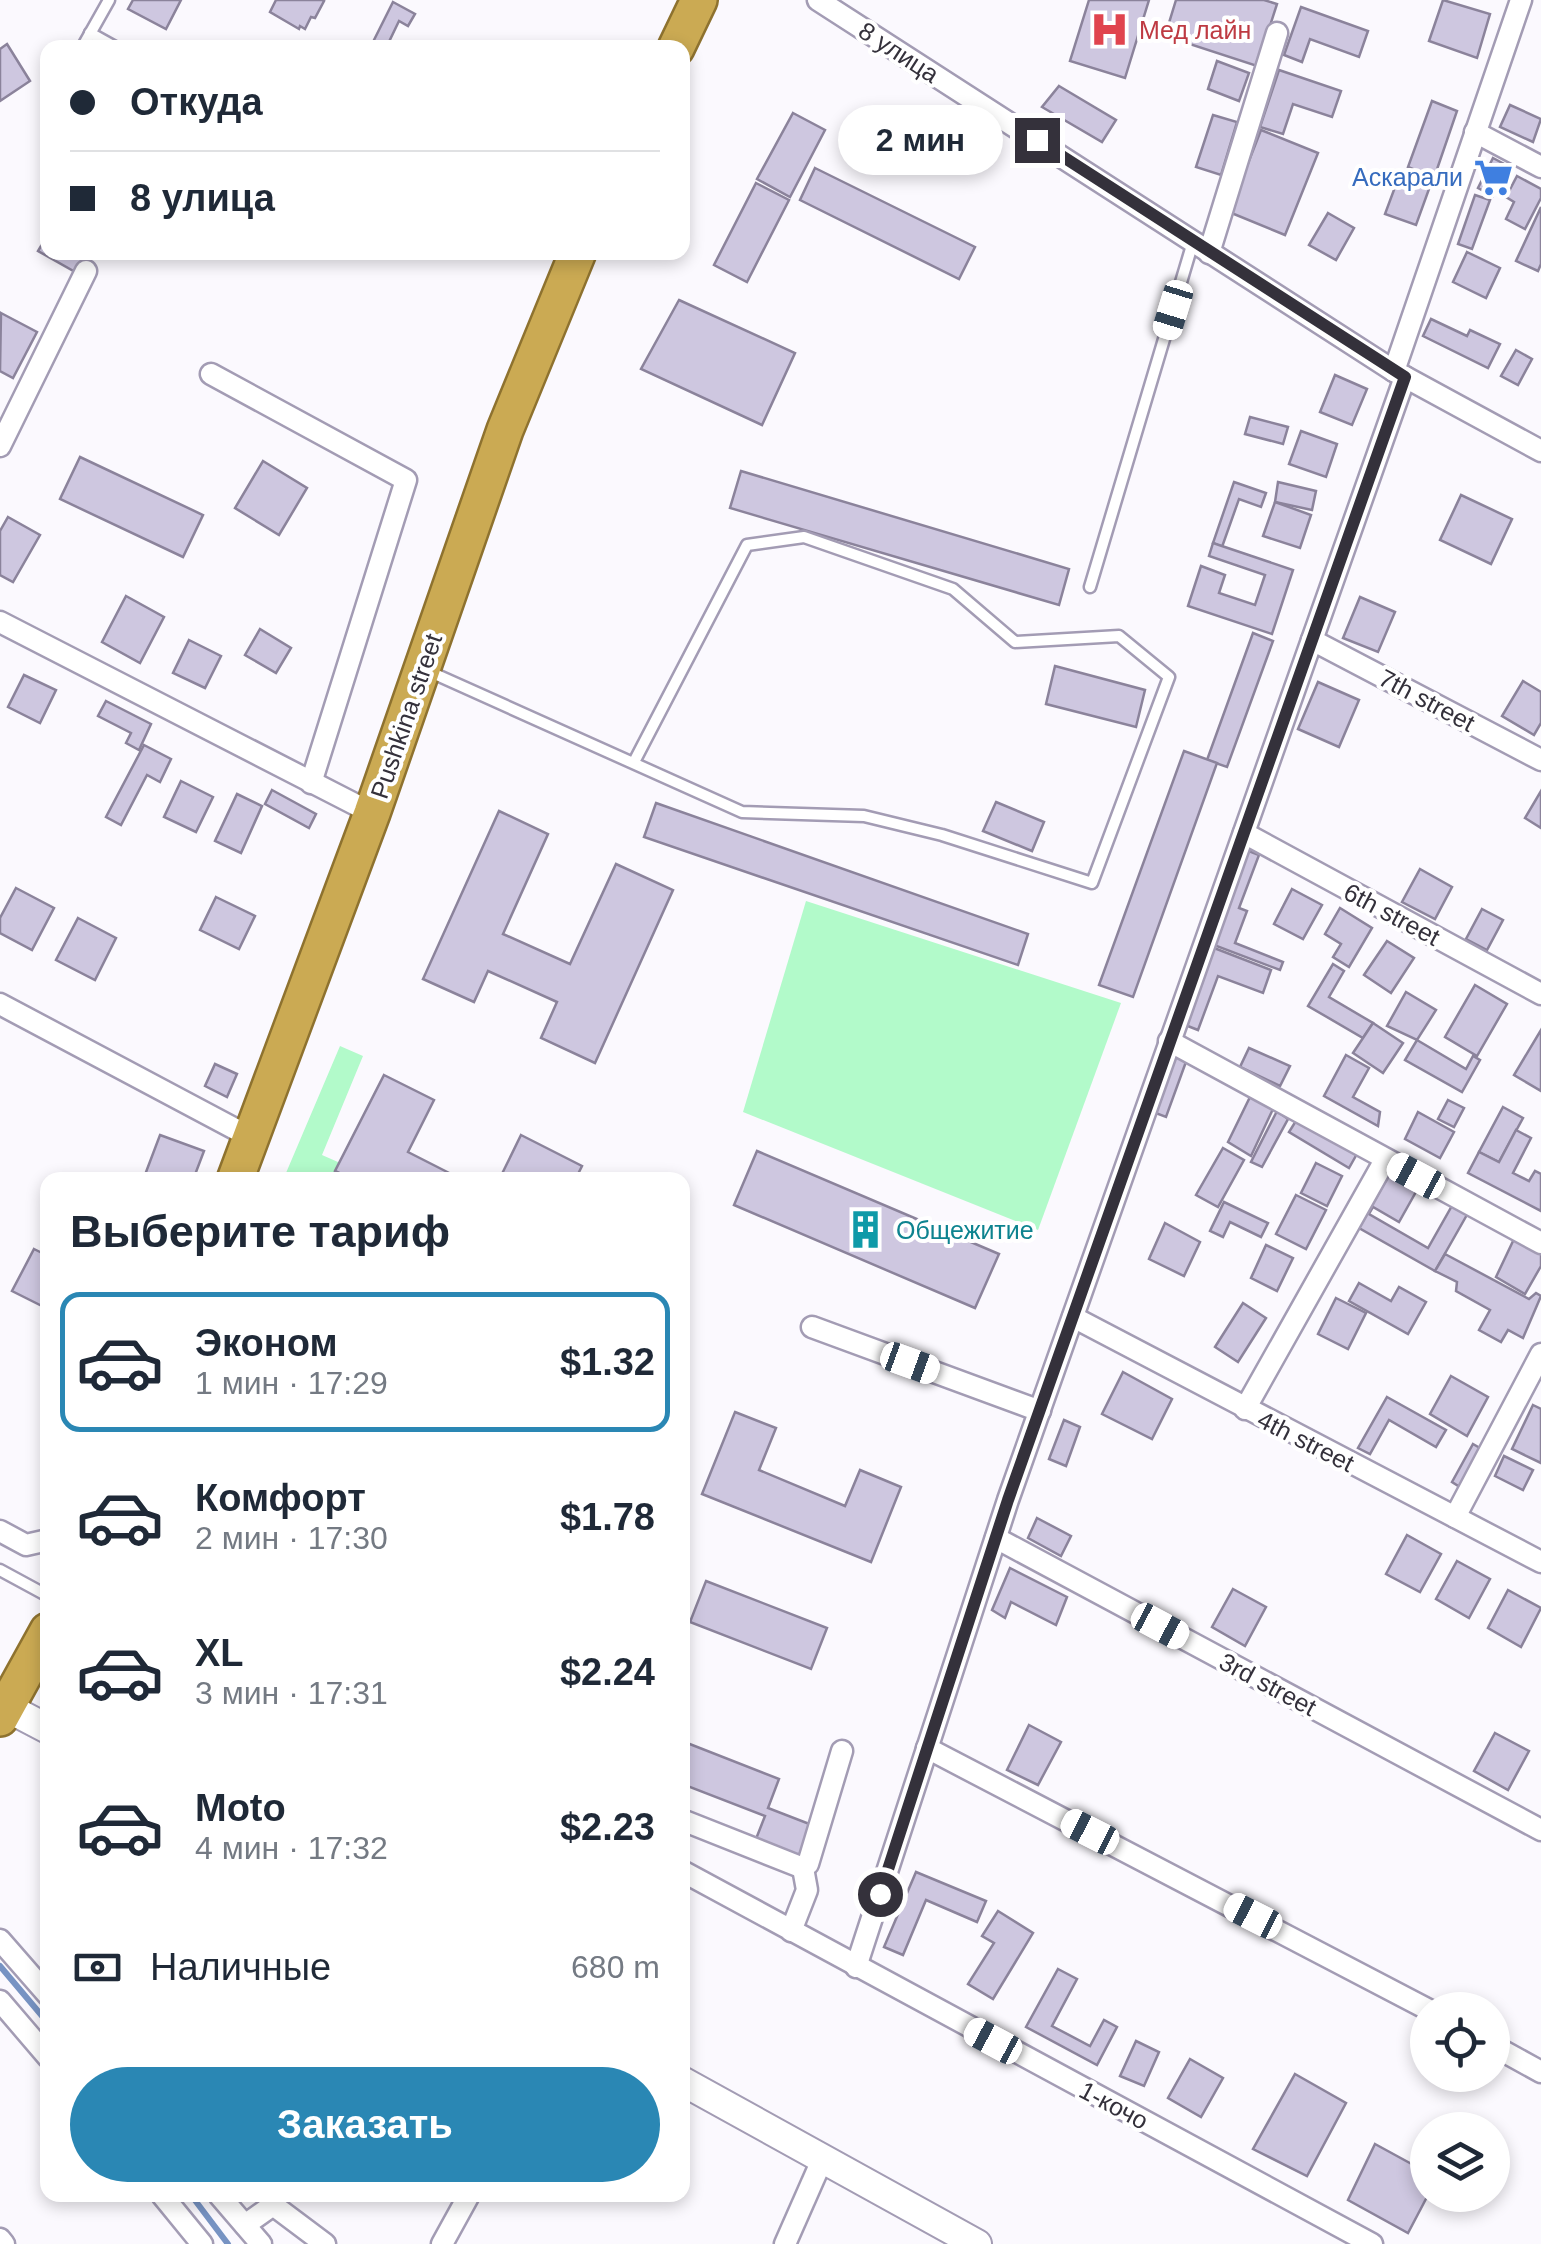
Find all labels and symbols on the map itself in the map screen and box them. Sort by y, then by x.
hospital icon: Мед лайн [1088,9,1130,51]
street label: 8 улица [854,16,944,88]
place label: Мед лайн [1139,16,1251,44]
callout: 2 мин [837,105,1002,175]
route end [1015,118,1060,163]
supermarket icon: Аскарали [1472,156,1514,198]
place label: Аскарали [1352,163,1463,191]
car [1150,277,1196,343]
street label: Pushkina street [365,630,447,802]
street label: 7th street [1374,663,1480,737]
street label: 6th street [1339,877,1445,951]
car [1382,1149,1450,1203]
building icon: Общежитие [845,1209,887,1251]
place label: Общежитие [896,1216,1034,1244]
car [877,1339,943,1387]
street label: 4th street [1253,1405,1359,1477]
car [1126,1599,1194,1653]
street label: 3rd street [1215,1647,1321,1721]
car [1056,1805,1124,1859]
route start [858,1872,903,1917]
car [1219,1889,1287,1943]
car [959,2014,1027,2068]
street label: 1-кочо [1075,2075,1153,2135]

